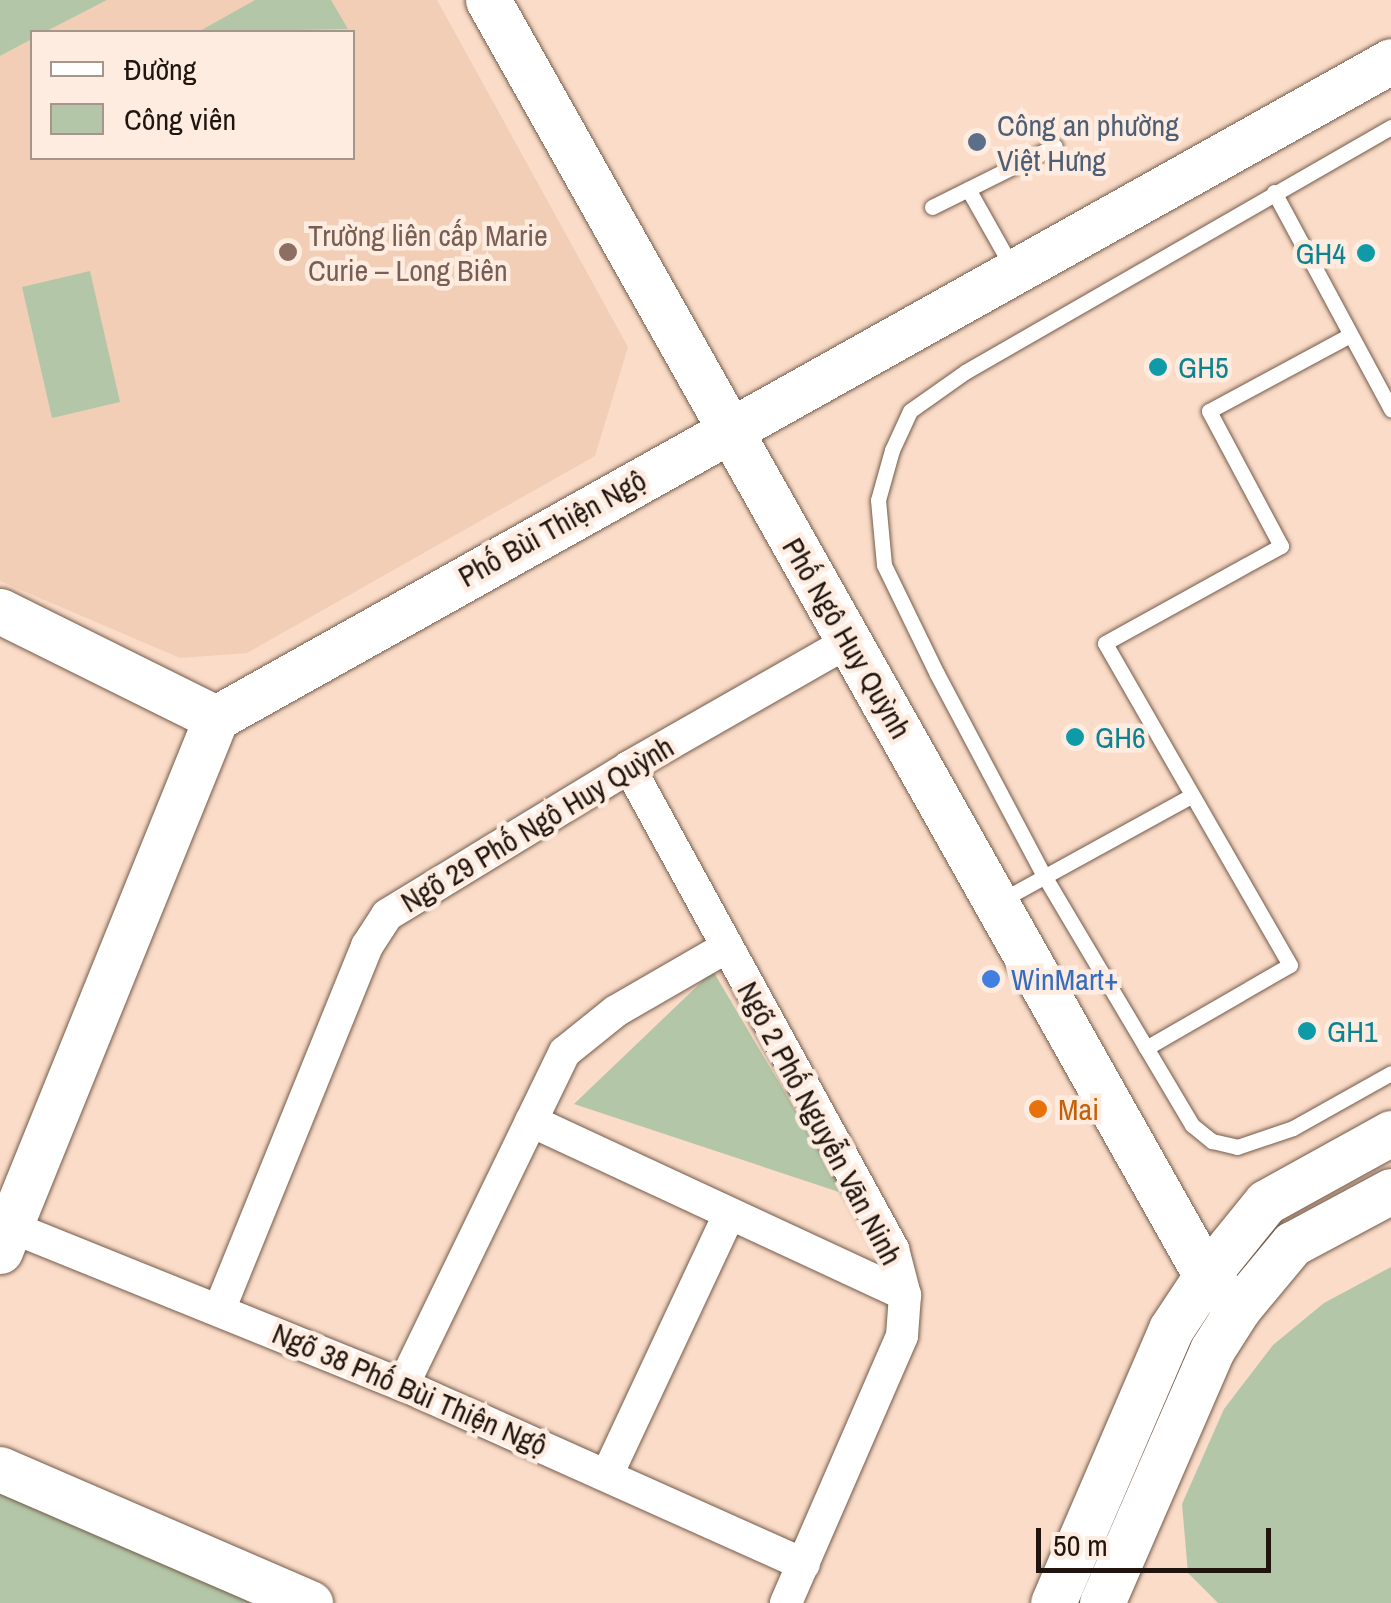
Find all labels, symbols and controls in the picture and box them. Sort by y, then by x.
legend [30,30,355,160]
text: Đường [124,49,196,89]
text: Công viên [124,99,236,139]
place label: Công an phường Việt Hưng [997,107,1179,178]
marker: Công an phường Việt Hưng [966,131,988,153]
place label: Trường liên cấp Marie Curie – Long Biên [308,217,548,288]
place label: GH4 [1295,235,1346,271]
marker: Trường liên cấp Marie Curie – Long Biên [277,241,299,263]
marker: GH4 [1355,242,1377,264]
place label: GH5 [1178,349,1229,385]
marker: GH5 [1147,356,1169,378]
street label: Phố Bùi Thiện Ngộ [452,462,652,594]
street label: Phố Ngô Huy Quỳnh [775,531,919,745]
place label: GH6 [1095,719,1146,755]
marker: GH6 [1064,726,1086,748]
street label: Ngõ 29 Phố Ngô Huy Quỳnh [394,728,680,920]
place label: WinMart+ [1011,961,1118,997]
marker: WinMart+ [980,968,1002,990]
street label: Ngõ 2 Phố Nguyễn Văn Ninh [730,975,910,1271]
place label: GH1 [1327,1013,1378,1049]
marker: GH1 [1296,1020,1318,1042]
place label: Mai [1058,1091,1099,1127]
marker: Mai [1027,1098,1049,1120]
street label: Ngõ 38 Phố Bùi Thiện Ngộ [267,1315,553,1463]
scale bar [1041,1508,1276,1570]
text: 50 m [1053,1525,1108,1565]

